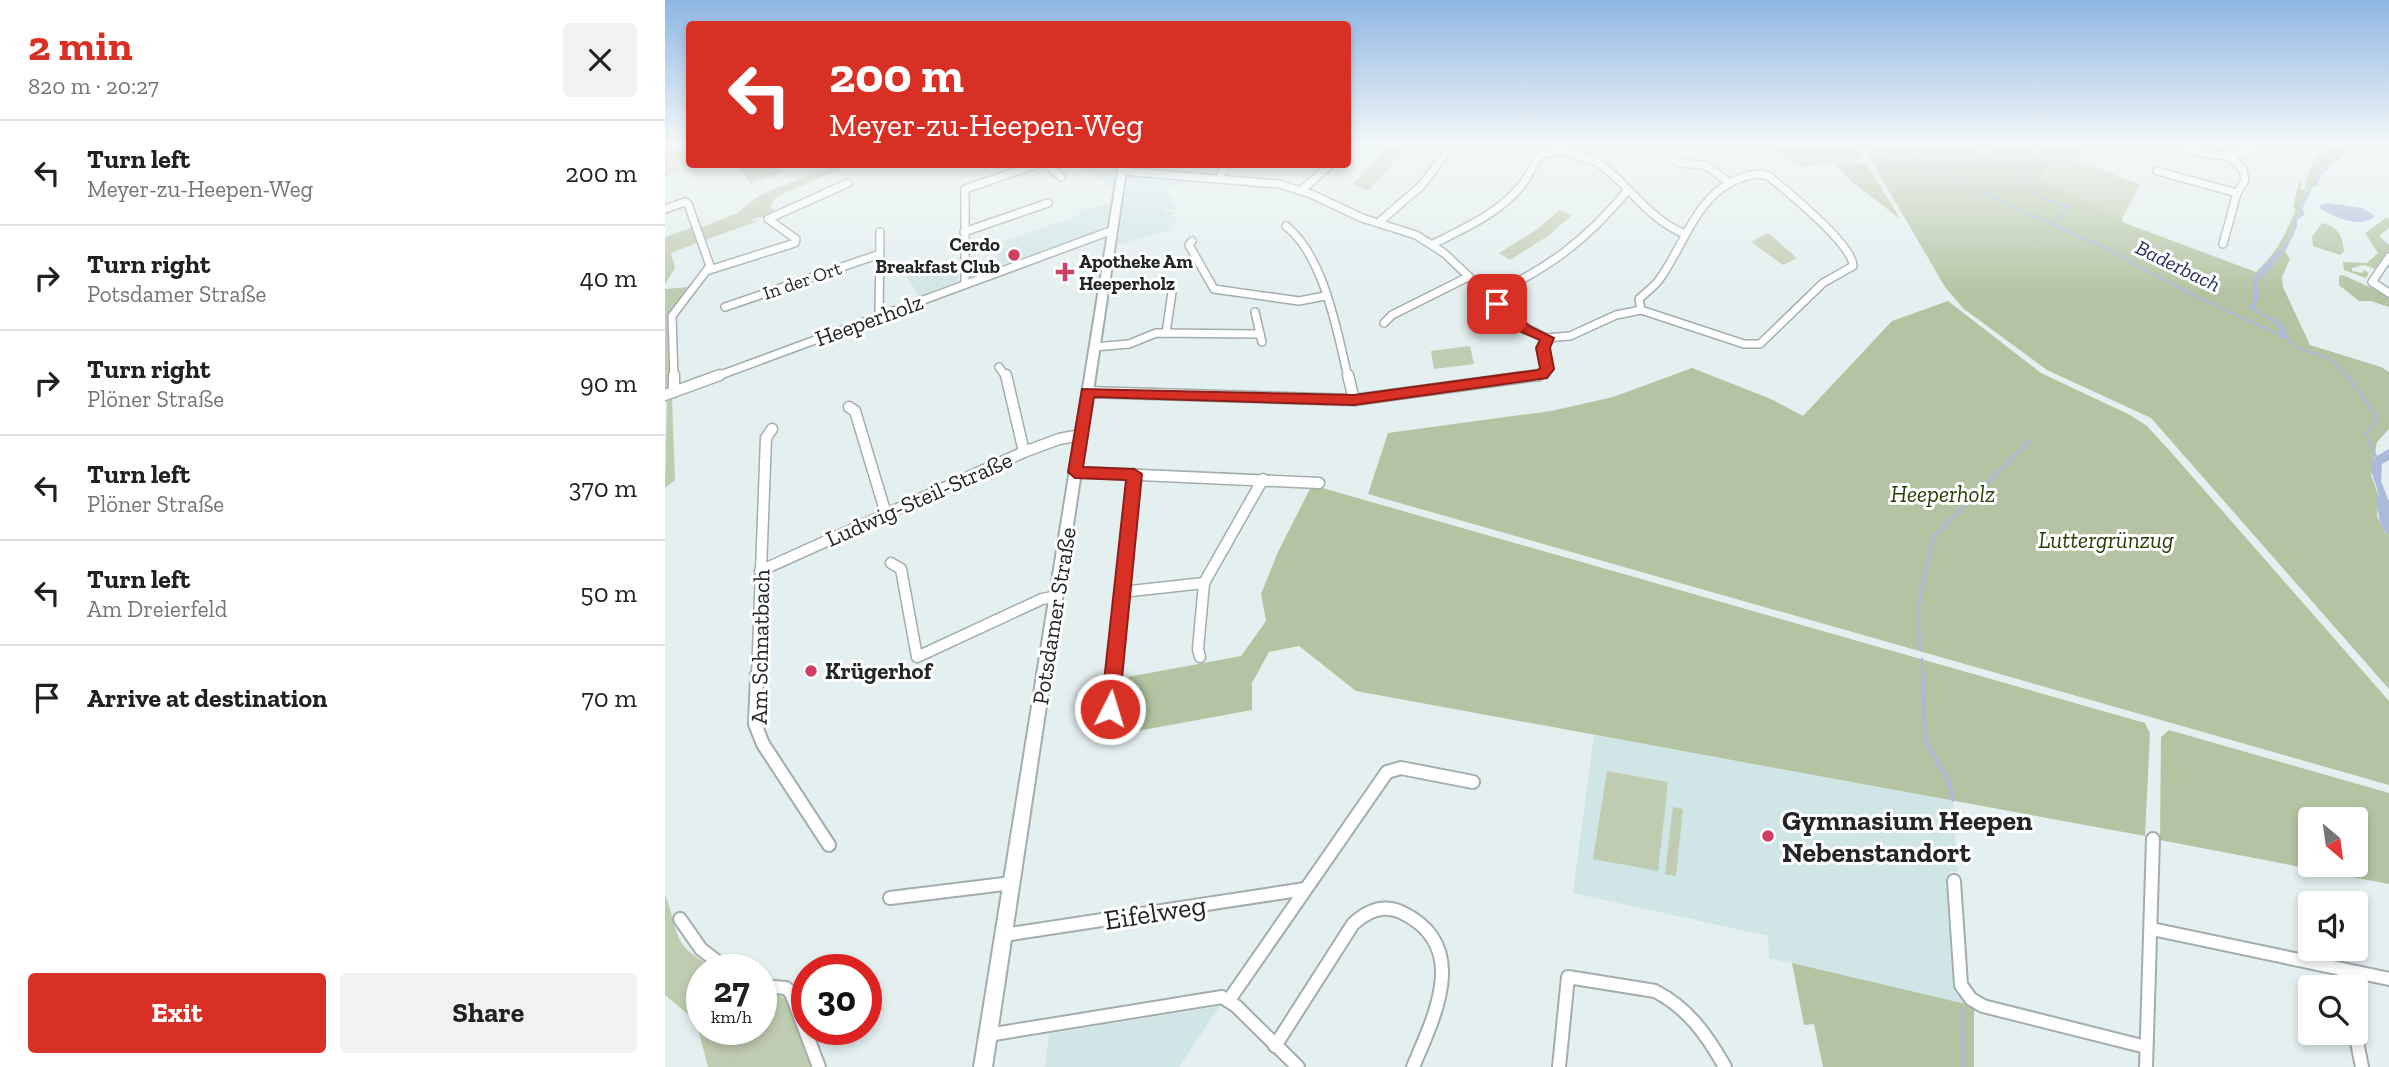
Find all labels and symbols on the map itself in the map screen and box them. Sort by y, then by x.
place label: Cerdo Breakfast Club [875,233,1001,278]
water label: Baderbach [2132,234,2225,297]
marker: Cerdo Breakfast Club [1006,247,1022,263]
place label: Apotheke Am Heeperholz [1079,250,1193,295]
street label: In der Ort [760,256,844,305]
marker: Apotheke Am Heeperholz [1057,264,1073,280]
pin [1467,274,1527,334]
street label: Heeperholz [811,287,927,352]
street label: Ludwig-Steil-Straße [821,445,1017,553]
park label: Heeperholz [1891,480,1995,508]
street label: Potsdamer Straße [1026,525,1082,707]
park label: Luttergrünzug [2038,526,2174,554]
street label: Am Schnatbach [745,569,775,725]
place label: Krügerhof [825,657,934,685]
marker: Krügerhof [803,663,819,679]
position arrow [1073,672,1147,746]
place label: Gymnasium Heepen Nebenstandort [1782,804,2033,869]
north arrow [2298,807,2368,877]
marker: Gymnasium Heepen Nebenstandort [1760,828,1776,844]
street label: Eifelweg [1102,888,1209,937]
speed limit sign: 30 [791,954,882,1045]

